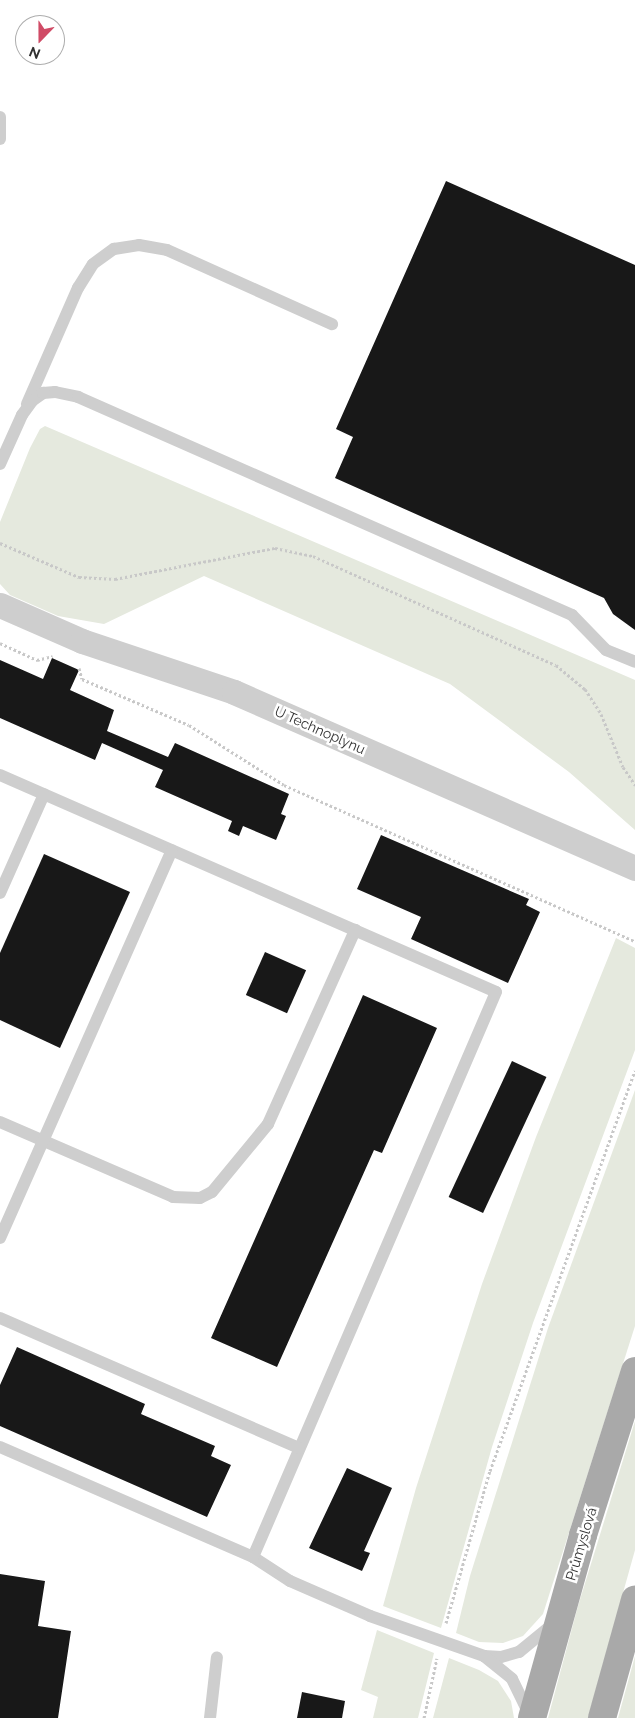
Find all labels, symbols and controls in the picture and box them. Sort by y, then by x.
north arrow [15,15,65,65]
text: N [27,44,43,62]
street label: U Technoplynu [272,702,368,758]
street label: Průmyslová [562,1505,600,1583]

